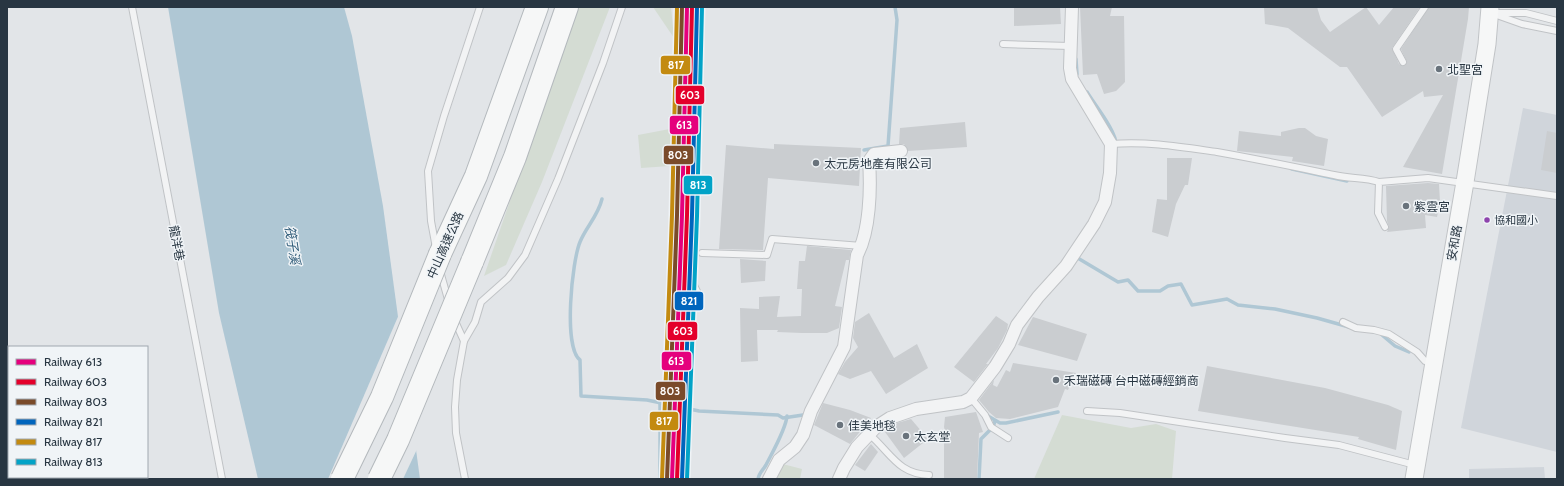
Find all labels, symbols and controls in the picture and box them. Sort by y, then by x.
line badge: 817 [660,55,691,75]
text: 817 [668,58,685,72]
place label: 北聖宮 [1447,62,1483,77]
marker: 北聖宮 [1434,64,1444,74]
line badge: 603 [675,85,705,105]
text: 603 [680,88,700,102]
line badge: 613 [669,115,699,135]
text: 613 [676,118,692,132]
line badge: 803 [663,145,694,165]
text: 803 [668,148,688,162]
place label: 太元房地產有限公司 [824,156,932,171]
marker: 太元房地產有限公司 [811,158,821,168]
line badge: 813 [683,175,713,195]
text: 813 [690,178,706,192]
place label: 紫雲宮 [1414,199,1450,214]
marker: 紫雲宮 [1401,201,1411,211]
street label: 中山高速公路 [424,209,466,281]
place label: 協和國小 [1494,213,1538,227]
marker: 協和國小 [1482,215,1492,225]
street label: 龍洋巷 [166,224,188,262]
water label: 筏子溪 [282,224,304,267]
street label: 安和路 [1443,224,1465,262]
line badge: 821 [674,291,704,311]
text: 821 [681,294,697,308]
line badge: 603 [667,321,698,341]
text: 603 [673,324,693,338]
legend [8,346,148,478]
line badge: 613 [661,351,692,371]
text: Railway 613 [44,354,102,369]
text: 613 [668,354,684,368]
place label: 禾瑞磁磚 台中磁磚經銷商 [1064,373,1199,388]
text: Railway 603 [44,374,107,389]
marker: 禾瑞磁磚 台中磁磚經銷商 [1051,375,1061,385]
line badge: 803 [655,381,686,401]
text: 803 [660,384,680,398]
text: Railway 803 [44,394,107,409]
line badge: 817 [649,411,679,431]
text: Railway 821 [44,414,103,429]
text: 817 [656,414,673,428]
place label: 佳美地毯 [848,418,896,433]
marker: 佳美地毯 [835,420,845,430]
place label: 太玄堂 [914,429,950,444]
marker: 太玄堂 [901,431,911,441]
text: Railway 817 [44,434,102,449]
text: Railway 813 [44,454,103,469]

